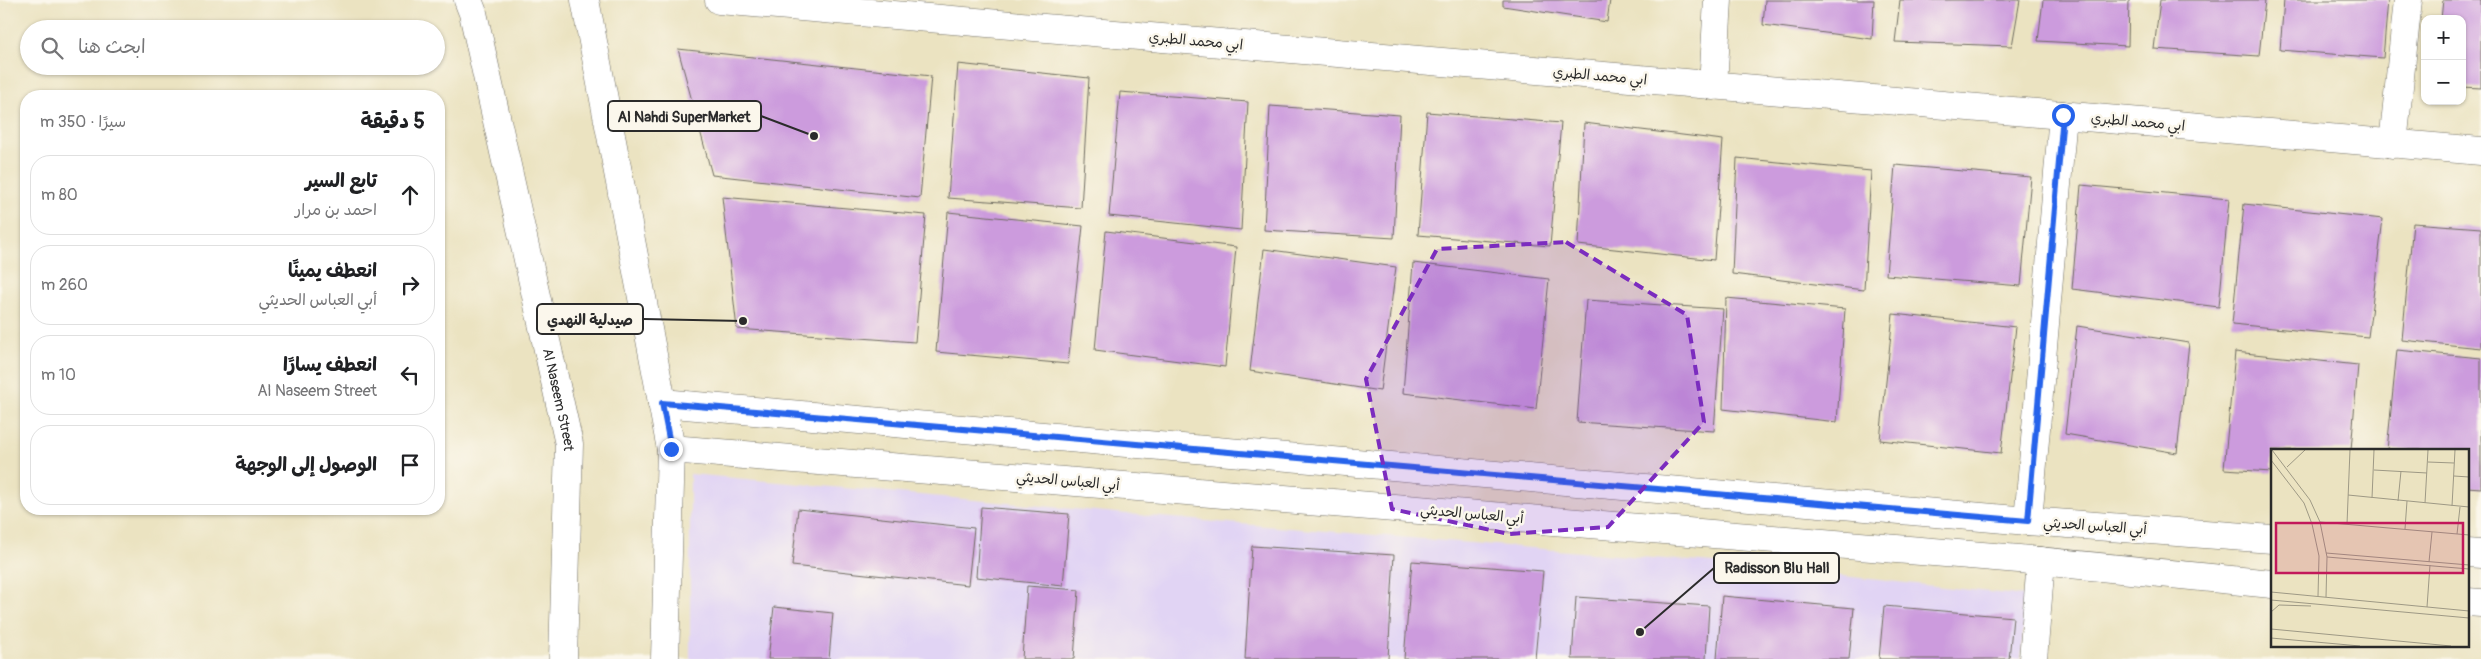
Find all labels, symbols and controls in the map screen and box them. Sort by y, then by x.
map controls [2421,15,2466,105]
button: + [2421,15,2466,60]
search box [20,20,445,75]
street label: ابي محمد الطبري [1148,28,1244,58]
icon: search [38,34,66,62]
text: ابحث هنا [78,35,146,59]
button: − [2421,60,2466,105]
street label: ابي محمد الطبري [1552,63,1648,93]
callout: Al Nahdi SuperMarket [608,101,761,131]
route start [2052,104,2075,127]
text: 5 دقيقة [361,108,425,135]
text: Al Nahdi SuperMarket [618,108,751,127]
street label: ابي محمد الطبري [2090,109,2186,139]
text: سيرًا · 350 m [40,112,126,132]
text: تابع السير [305,169,377,193]
icon: ahead [396,181,424,209]
text: 80 m [41,185,78,205]
text: احمد بن مرار [295,200,377,220]
text: انعطف يمينًا [288,259,377,283]
icon: right [396,271,424,299]
text: 260 m [41,275,88,295]
text: أبي العباس الحديثي [258,290,377,310]
callout: صيدلية النهدي [537,304,643,334]
text: صيدلية النهدي [547,311,633,332]
street label: Al Naseem Street [539,347,578,452]
text: انعطف يسارًا [283,353,377,377]
icon: left [396,361,424,389]
text: 10 m [41,365,76,385]
text: Al Naseem Street [257,381,377,401]
route end [660,438,683,461]
inset map [2271,449,2468,646]
icon: arrive [396,451,424,479]
text: الوصول إلى الوجهة [235,453,377,477]
street label: أبي العباس الحديثي [1015,468,1121,498]
street label: أبي العباس الحديثي [1419,501,1525,531]
street label: أبي العباس الحديثي [2042,514,2148,542]
callout: Radisson Blu Hall [1714,553,1839,583]
text: Radisson Blu Hall [1724,559,1830,578]

